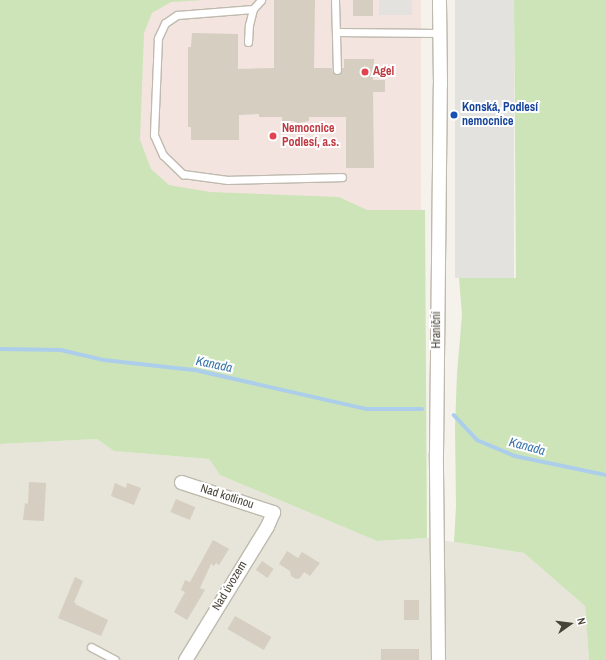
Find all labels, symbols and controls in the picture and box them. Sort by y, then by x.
place label: Agel [373,65,394,79]
marker: Agel [360,67,370,77]
place label: Konská, Podlesí nemocnice [462,101,538,129]
marker: Konská, Podlesí nemocnice [449,110,459,120]
place label: Nemocnice Podlesí, a.s. [282,122,339,150]
marker: Nemocnice Podlesí, a.s. [267,130,279,142]
street label: Hraniční [430,311,444,349]
water label: Kanada [194,354,234,376]
water label: Kanada [507,435,547,459]
street label: Nad kotlinou [199,482,255,512]
street label: Nad úvozem [210,559,250,613]
north arrow [550,604,590,644]
text: N [574,616,589,626]

